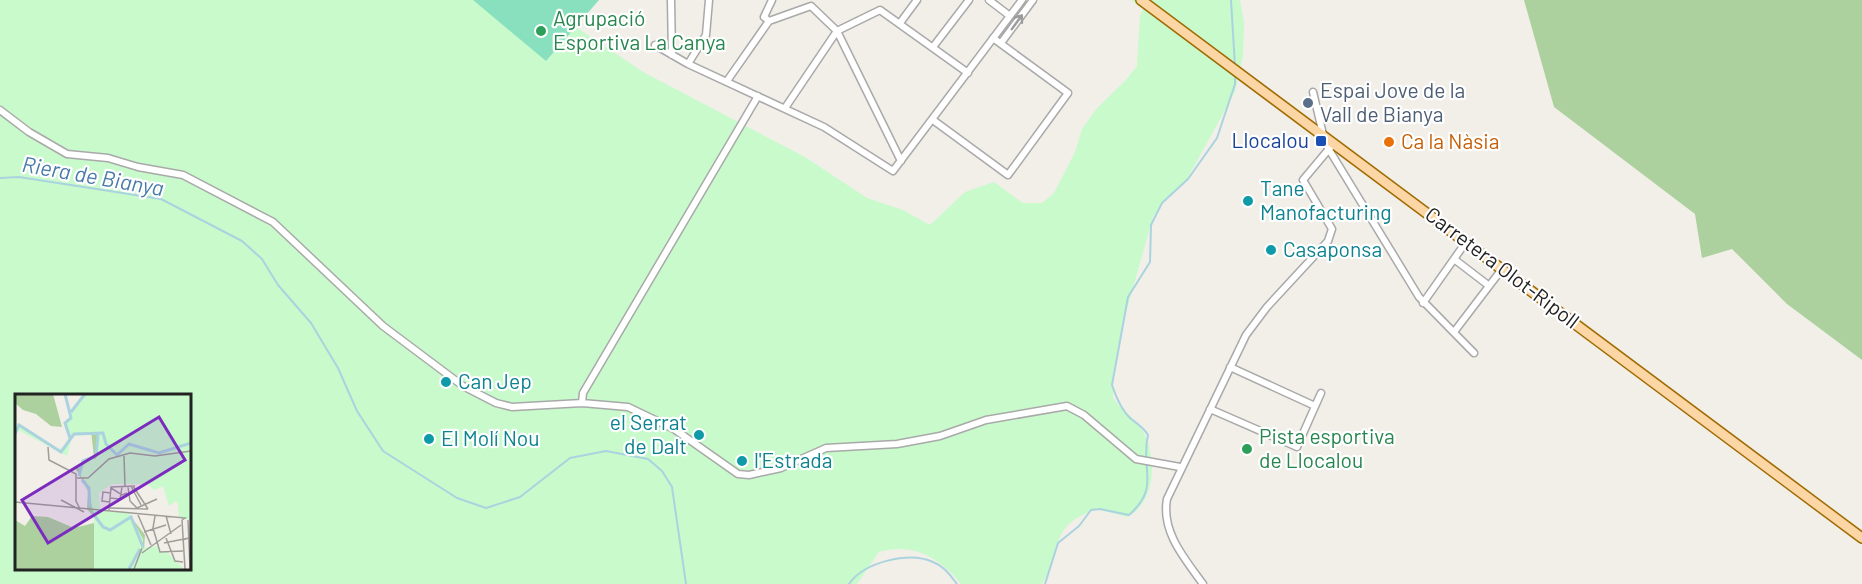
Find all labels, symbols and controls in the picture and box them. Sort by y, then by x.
place label: Agrupació Esportiva La Canya [553,5,726,54]
one-way arrow [1011,14,1024,30]
marker: Agrupació Esportiva La Canya [534,24,548,38]
place label: Espai Jove de la Vall de Bianya [1320,77,1465,126]
marker: Espai Jove de la Vall de Bianya [1301,96,1315,110]
place label: Llocalou [1232,127,1309,152]
place label: Ca la Nàsia [1401,128,1499,153]
marker: Llocalou [1314,134,1328,148]
marker: Ca la Nàsia [1382,135,1396,149]
water label: Riera de Bianya [20,150,166,200]
place label: Tane Manofacturing [1260,175,1391,224]
marker: Tane Manofacturing [1241,194,1255,208]
street label: Carretera Olot-Ripoll [1421,201,1585,333]
place label: Casaponsa [1283,236,1382,261]
marker: Casaponsa [1264,243,1278,257]
place label: Can Jep [458,368,532,393]
marker: Can Jep [439,375,453,389]
inset map [15,394,190,569]
place label: el Serrat de Dalt [610,409,687,458]
place label: Pista esportiva de Llocalou [1259,423,1395,472]
place label: El Molí Nou [441,425,540,450]
marker: el Serrat de Dalt [692,428,706,442]
marker: El Molí Nou [422,432,436,446]
marker: Pista esportiva de Llocalou [1240,442,1254,456]
place label: l'Estrada [754,447,833,472]
marker: l'Estrada [735,454,749,468]

